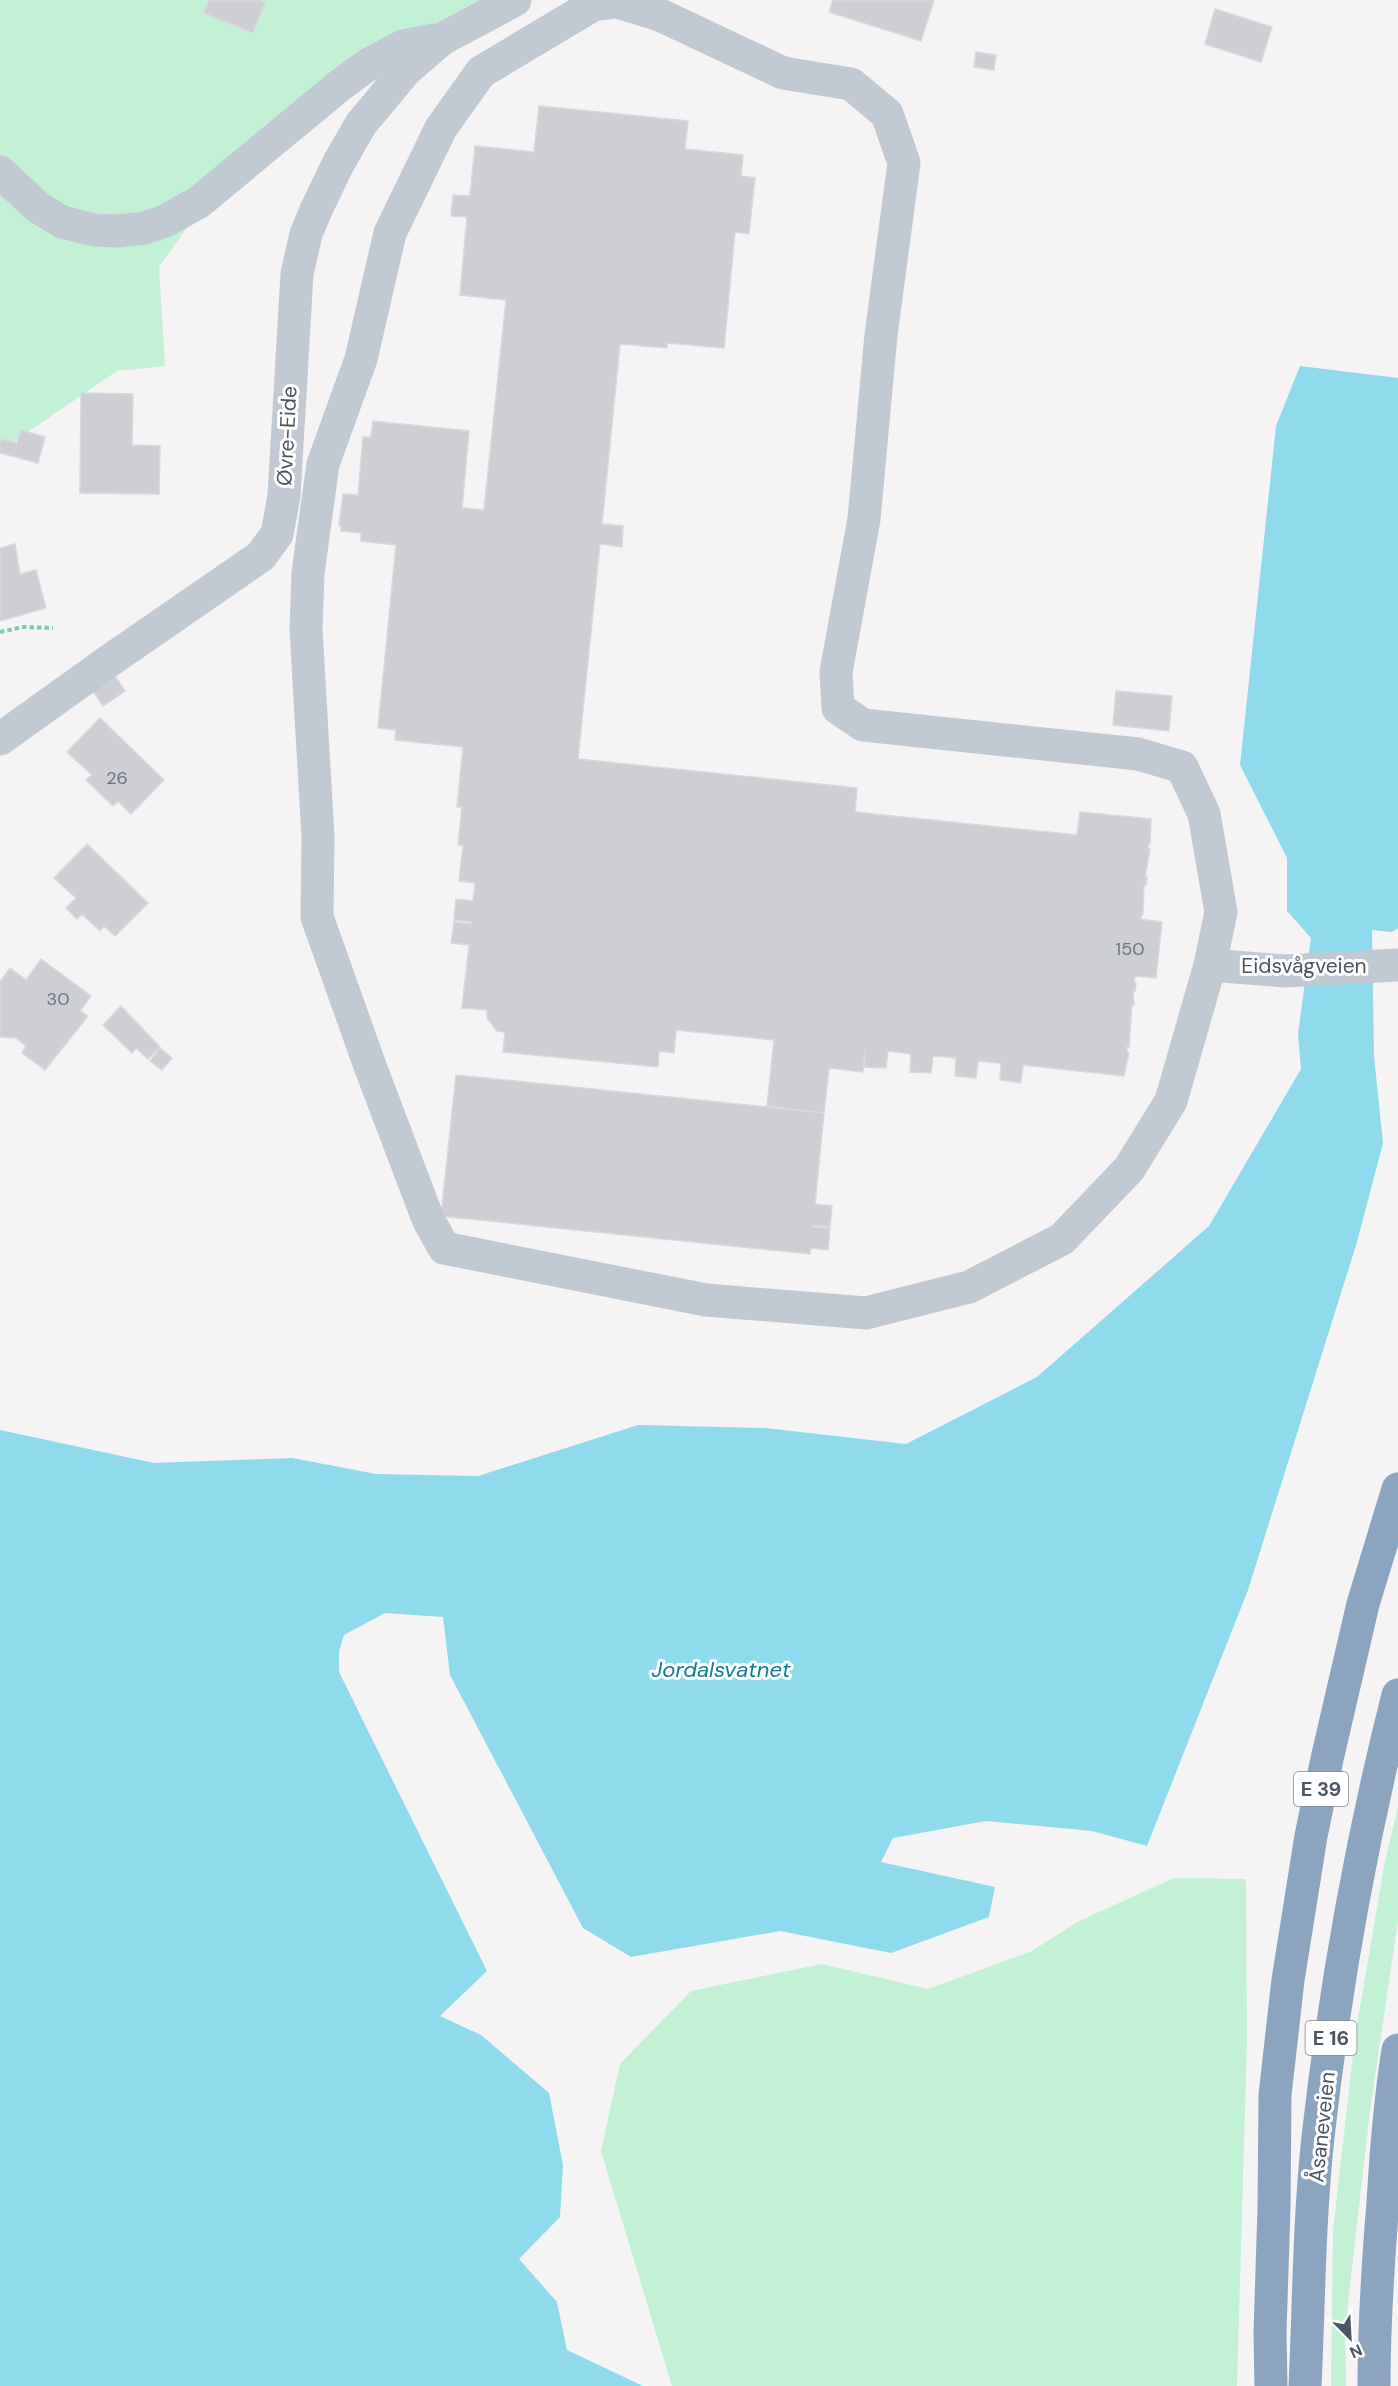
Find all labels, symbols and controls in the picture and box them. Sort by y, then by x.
street label: Øvre-Eide [270,385,304,487]
house number: 26 [106,766,128,790]
house number: 150 [1116,937,1144,961]
street label: Eidsvågveien [1241,952,1367,980]
house number: 30 [47,987,69,1011]
water label: Jordalsvatnet [652,1655,791,1684]
road number: E 39 [1294,1772,1348,1806]
road number: E 16 [1306,2021,1356,2055]
street label: Åsaneveien [1302,2070,1342,2184]
north arrow [1320,2308,1380,2368]
text: N [1346,2339,1365,2363]

